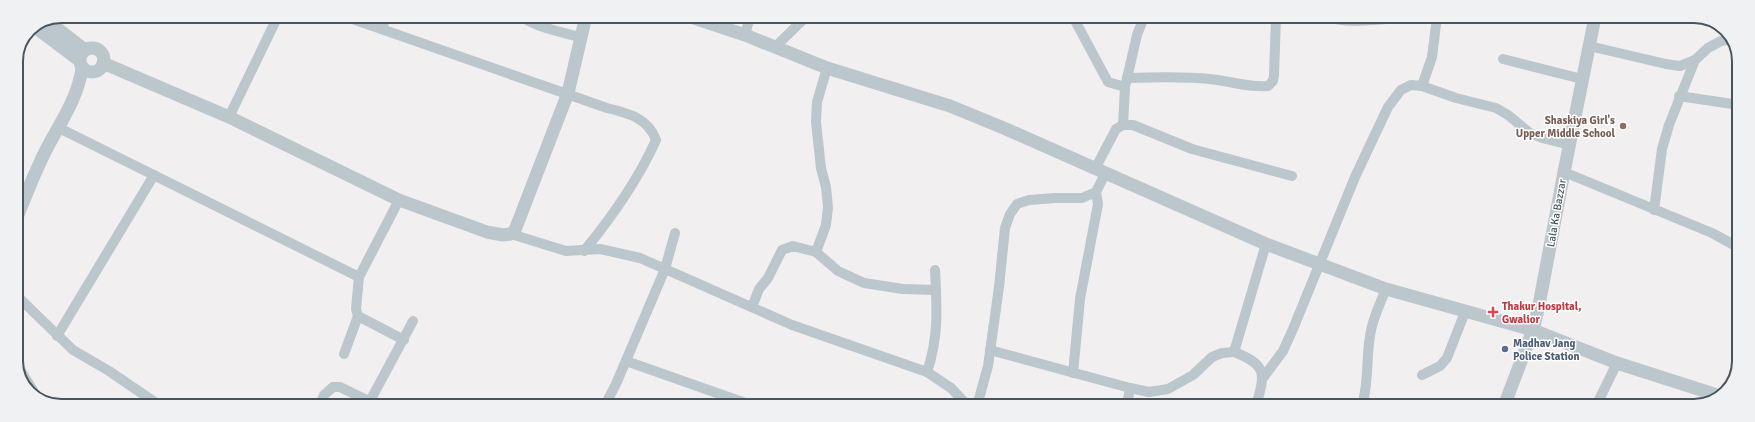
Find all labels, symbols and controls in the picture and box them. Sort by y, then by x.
place label: Shaskiya Girl's Upper Middle School [1516,114,1616,140]
marker: Shaskiya Girl's Upper Middle School [1618,121,1628,131]
street label: Lala Ka Bazzar [1544,178,1569,248]
place label: Thakur Hospital, Gwalior [1502,300,1581,326]
marker: Thakur Hospital, Gwalior [1487,306,1499,318]
place label: Madhav Jang Police Station [1513,337,1580,363]
marker: Madhav Jang Police Station [1500,344,1510,354]

